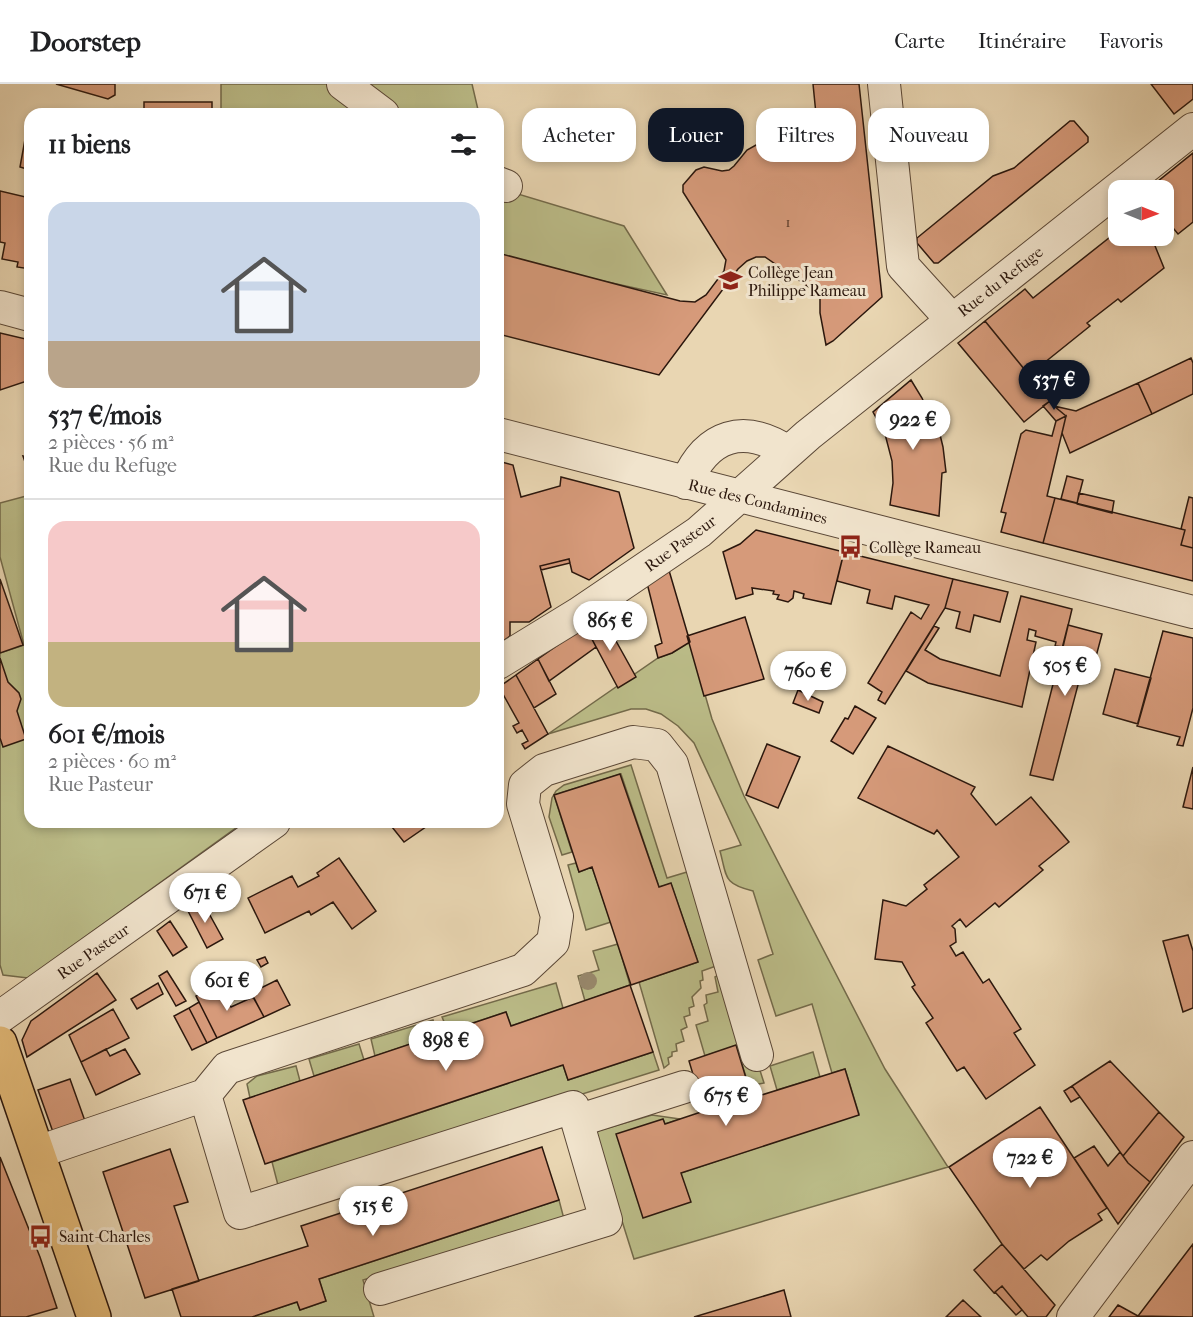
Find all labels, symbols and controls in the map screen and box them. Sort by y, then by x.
text: Doorstep [30,25,141,58]
text: Carte [894,29,945,53]
text: Itinéraire [978,29,1066,53]
text: Favoris [1099,29,1163,53]
chip: Acheter [522,108,636,162]
chip: Louer [648,108,744,162]
chip: Filtres [756,108,856,162]
chip: Nouveau [868,108,989,162]
icon: filters [447,128,480,161]
text: 11 biens [48,129,131,160]
north arrow [1108,180,1174,246]
map controls [1108,180,1174,246]
house number: 1 [786,214,791,231]
icon: home [210,241,318,349]
street label: Rue du Refuge [954,242,1047,321]
place label: Collège Jean Philippe Rameau [748,263,866,300]
school or university icon: Collège Jean Philippe Rameau [717,268,743,294]
pin: 537 € [1012,360,1096,411]
text: 537 € [1033,368,1075,391]
text: 537 €/mois [48,400,162,431]
pin: 922 € [871,400,955,451]
text: 922 € [889,408,937,431]
text: 2 pièces · 56 m² [48,431,174,454]
text: Rue du Refuge [48,454,177,477]
street label: Rue des Condamines [686,475,830,528]
street label: Rue Pasteur [641,511,720,576]
bus stop icon: Collège Rameau [838,534,864,560]
place label: Collège Rameau [869,538,981,557]
icon: home [210,560,318,668]
pin: 865 € [568,601,652,652]
text: 865 € [587,609,633,632]
pin: 505 € [1023,646,1107,697]
pin: 760 € [766,651,850,702]
text: 505 € [1043,654,1087,677]
text: 760 € [784,659,832,682]
text: 601 €/mois [48,719,165,750]
text: 2 pièces · 60 m² [48,750,176,773]
text: Rue Pasteur [48,773,153,796]
pin: 671 € [163,873,247,924]
text: 671 € [183,881,227,904]
street label: Rue Pasteur [53,919,133,983]
pin: 601 € [185,961,269,1012]
text: 601 € [204,969,250,992]
pin: 898 € [404,1021,488,1072]
text: 898 € [423,1029,469,1052]
pin: 675 € [684,1076,768,1127]
text: 675 € [703,1084,749,1107]
pin: 722 € [988,1138,1072,1189]
text: 722 € [1007,1146,1053,1169]
pin: 515 € [331,1186,415,1237]
text: 515 € [353,1194,393,1217]
bus stop icon: Saint-Charles [28,1223,54,1249]
place label: Saint-Charles [59,1227,150,1246]

